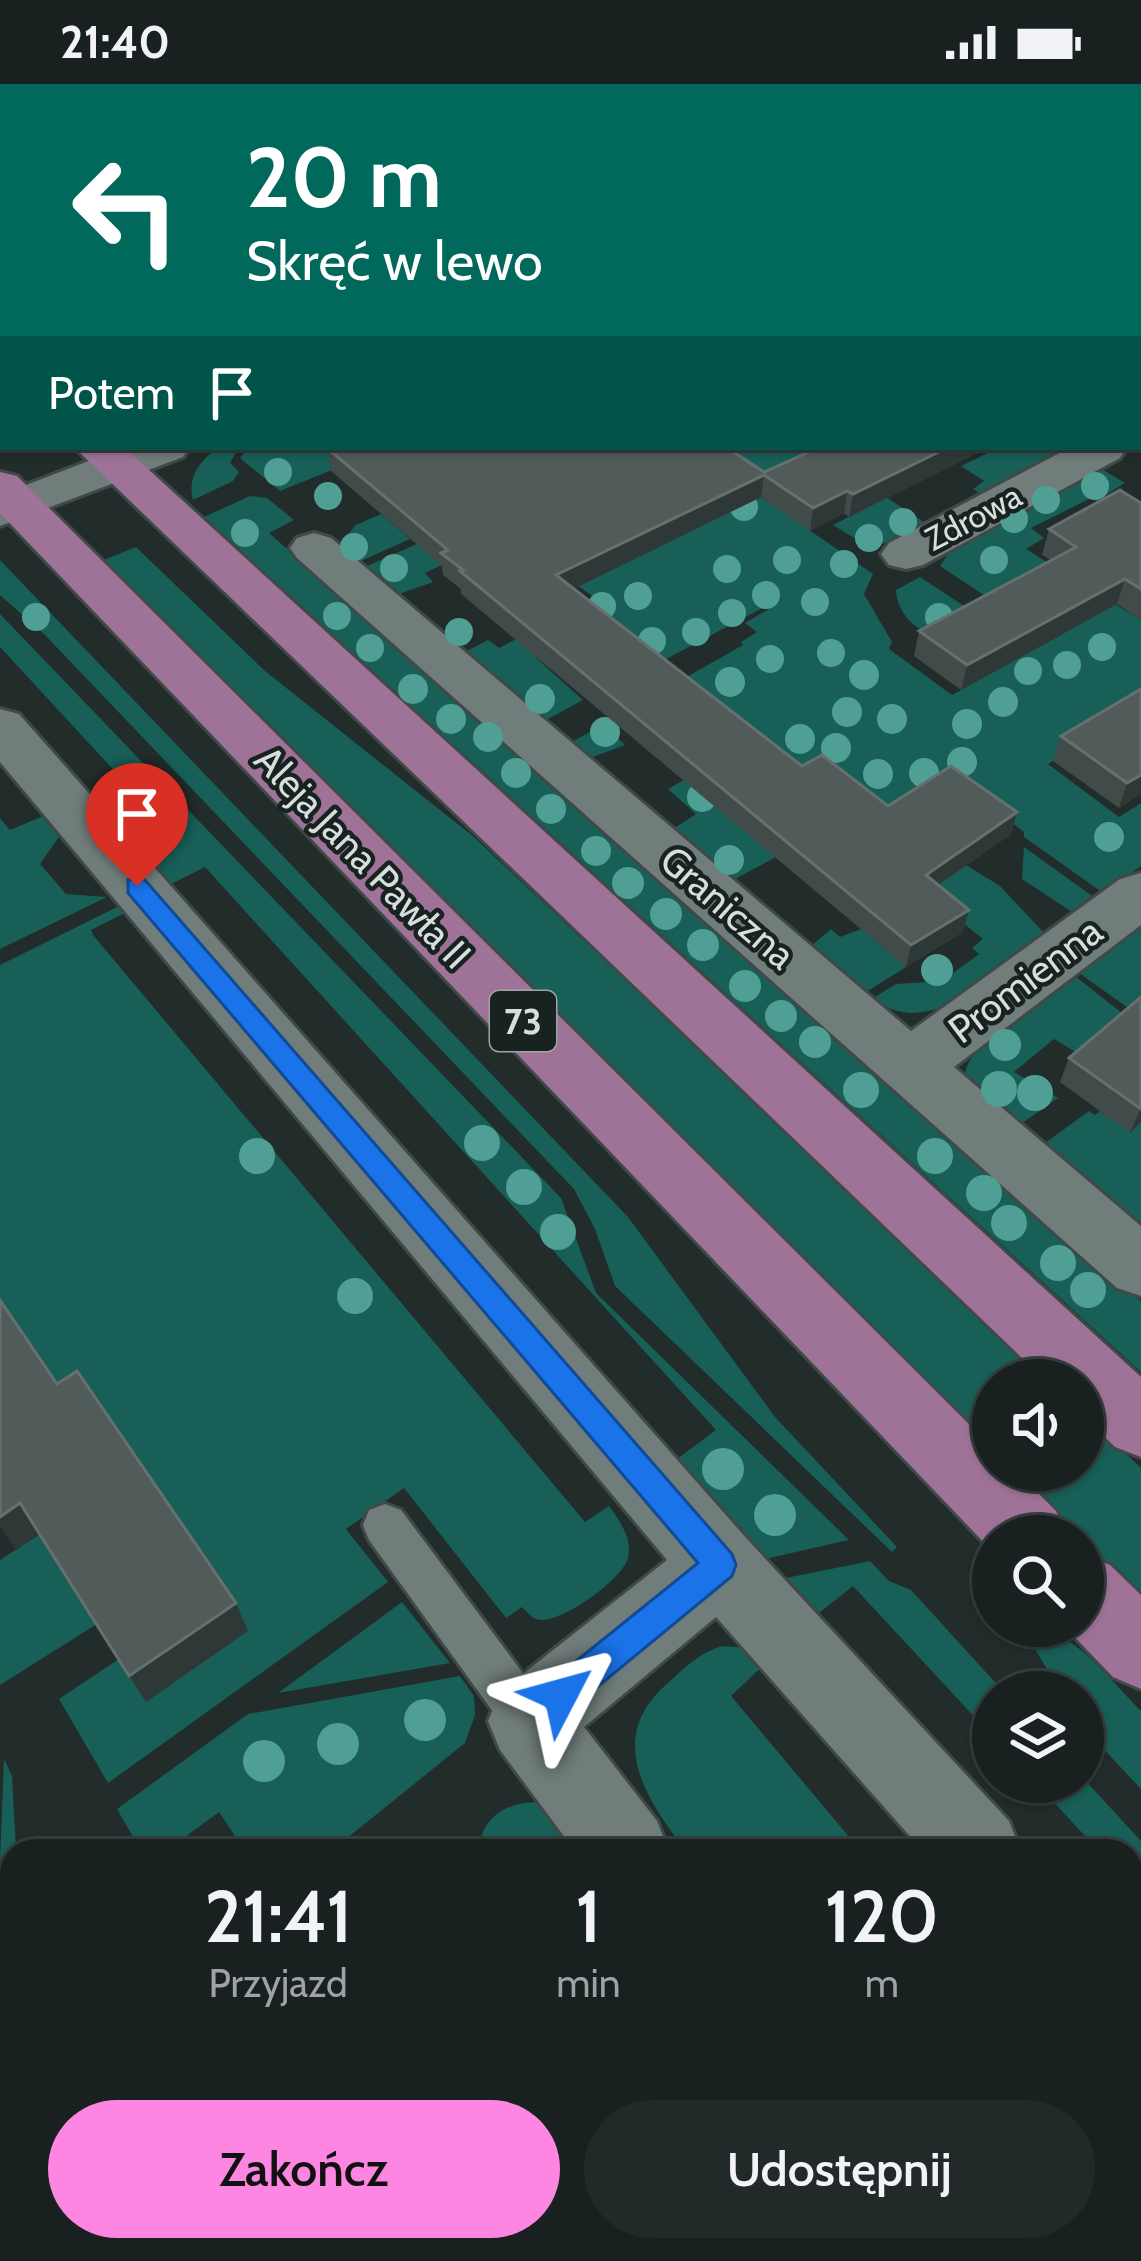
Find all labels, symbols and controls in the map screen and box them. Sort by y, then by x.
text: 21:40 [60,15,170,69]
text: 20 m [246,126,442,228]
icon: left [48,132,204,288]
text: Skręć w lewo [246,228,543,294]
icon: arrive [199,360,265,426]
text: Potem [48,366,175,420]
street label: Zdrowa [918,475,1028,559]
street label: Aleja Jana Pawła II [245,736,481,978]
pin [86,763,188,886]
icon: arrive [104,781,170,847]
street label: Graniczna [651,835,806,979]
street label: Promienna [939,906,1112,1053]
road number: 73 [490,991,556,1051]
map controls [972,1359,1104,1803]
button: sound [972,1359,1104,1491]
button: search [972,1515,1104,1647]
position arrow [498,1632,624,1758]
button: layers [972,1671,1104,1803]
text: 21:41 [204,1873,352,1960]
text: 1 [576,1873,601,1960]
text: 120 [825,1873,939,1960]
text: Przyjazd [209,1959,348,2007]
text: min [556,1959,620,2007]
text: m [865,1959,899,2007]
button: Zakończ [48,2100,560,2238]
button: Udostępnij [584,2100,1095,2238]

